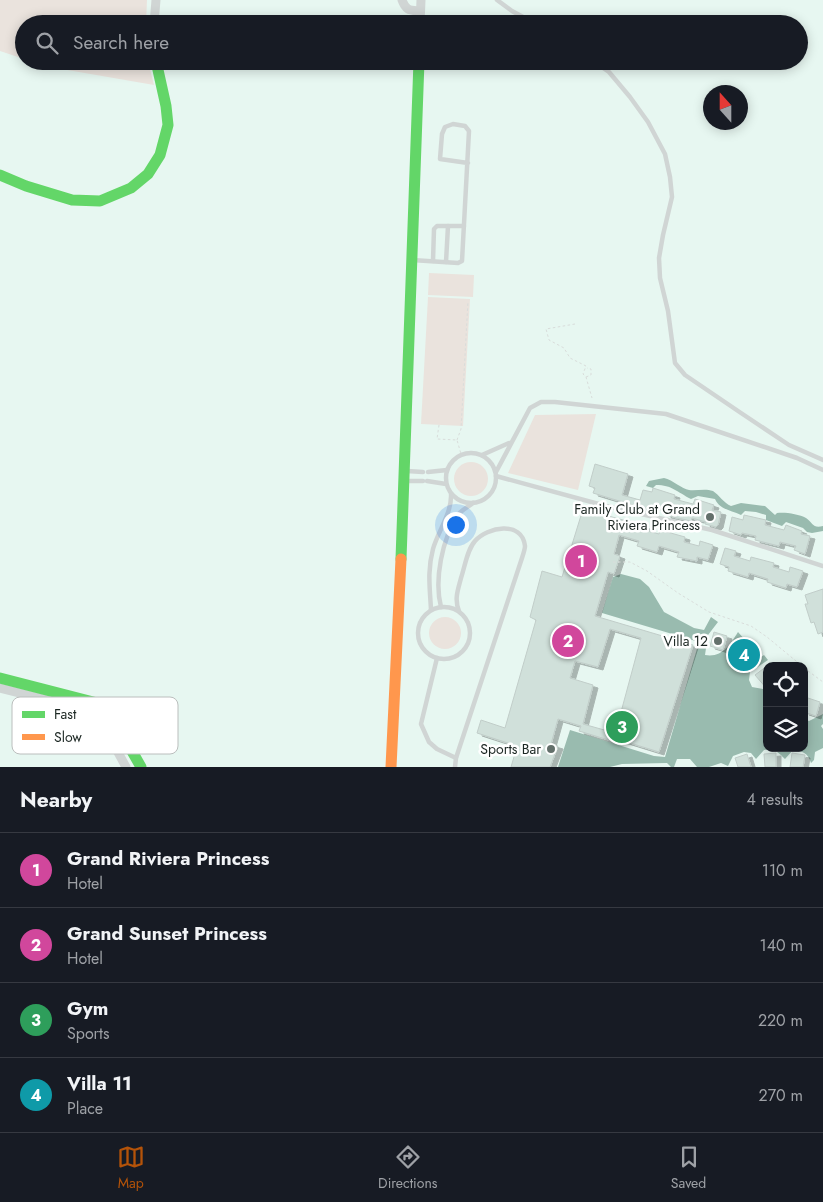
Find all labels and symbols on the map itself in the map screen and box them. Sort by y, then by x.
north arrow [703,85,748,130]
place label: Family Club at Grand Riviera Princess [574,499,700,535]
marker: Family Club at Grand Riviera Princess [704,511,716,523]
your location [443,512,469,538]
pin: 1 [565,542,597,580]
pin: 2 [552,622,584,660]
place label: Villa 12 [663,631,708,651]
marker: Villa 12 [712,635,724,647]
pin: 4 [728,636,760,674]
legend [12,697,178,754]
text: Fast [54,704,77,724]
pin: 3 [606,708,638,746]
text: Slow [54,727,82,747]
place label: Sports Bar [480,739,541,759]
marker: Sports Bar [545,743,557,755]

